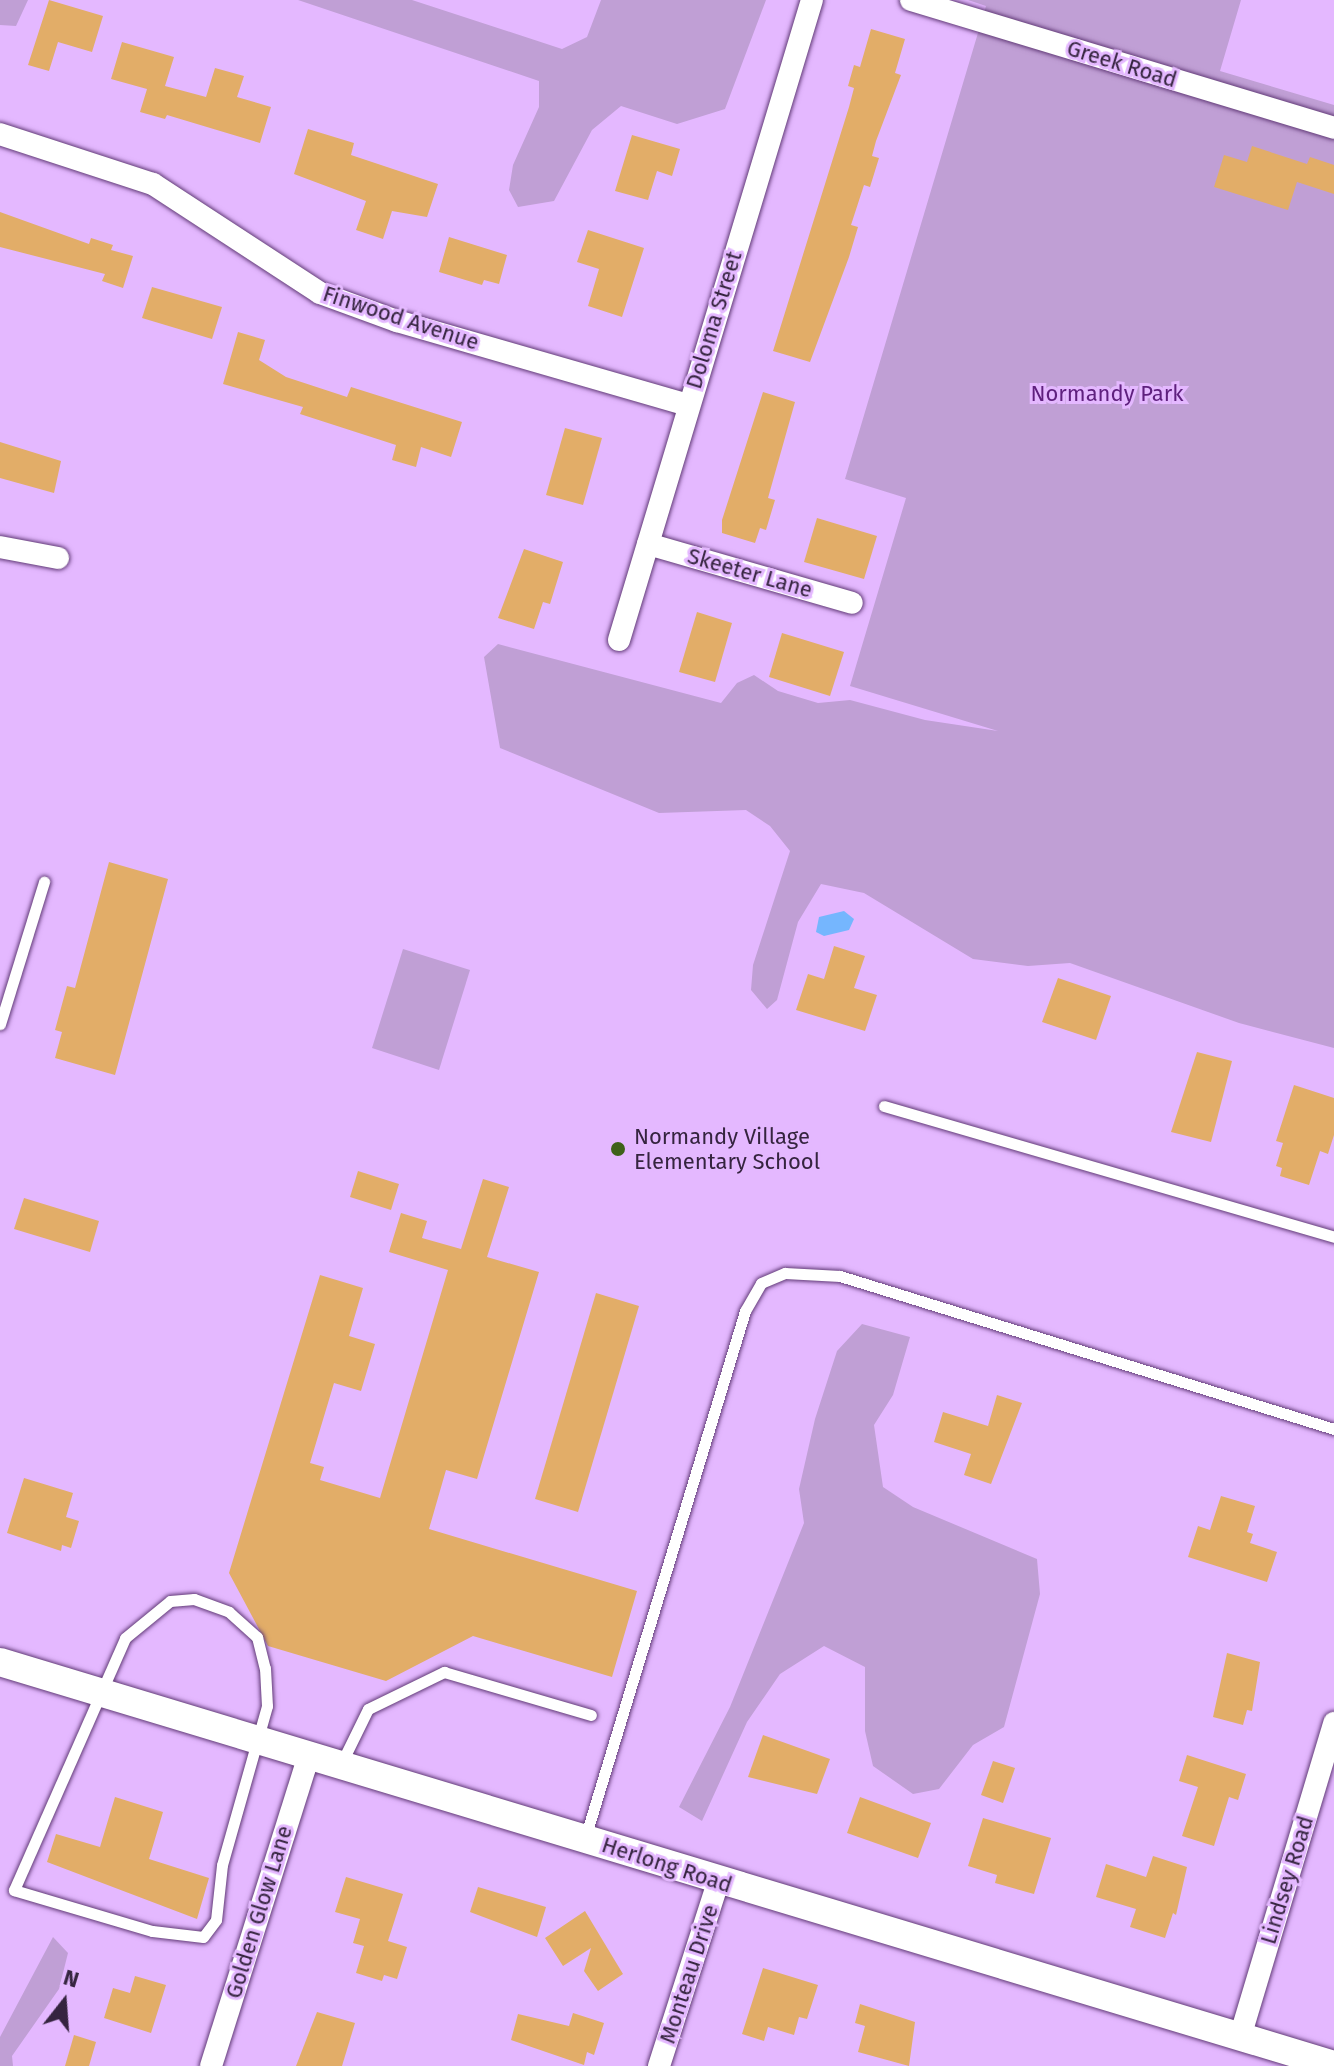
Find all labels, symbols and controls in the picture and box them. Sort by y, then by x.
street label: Greek Road [1064,35,1180,93]
street label: Doloma Street [681,248,747,392]
street label: Finwood Avenue [320,280,482,356]
park label: Normandy Park [1030,381,1184,407]
street label: Skeeter Lane [685,543,815,603]
place label: Normandy Village Elementary School [634,1123,820,1174]
marker: Normandy Village Elementary School [609,1140,627,1158]
street label: Lindsey Road [1255,1813,1319,1947]
street label: Golden Glow Lane [220,1822,298,2002]
street label: Herlong Road [598,1832,736,1898]
street label: Monteau Drive [654,1901,724,2047]
north arrow [24,1962,104,2042]
text: N [60,1964,82,1994]

